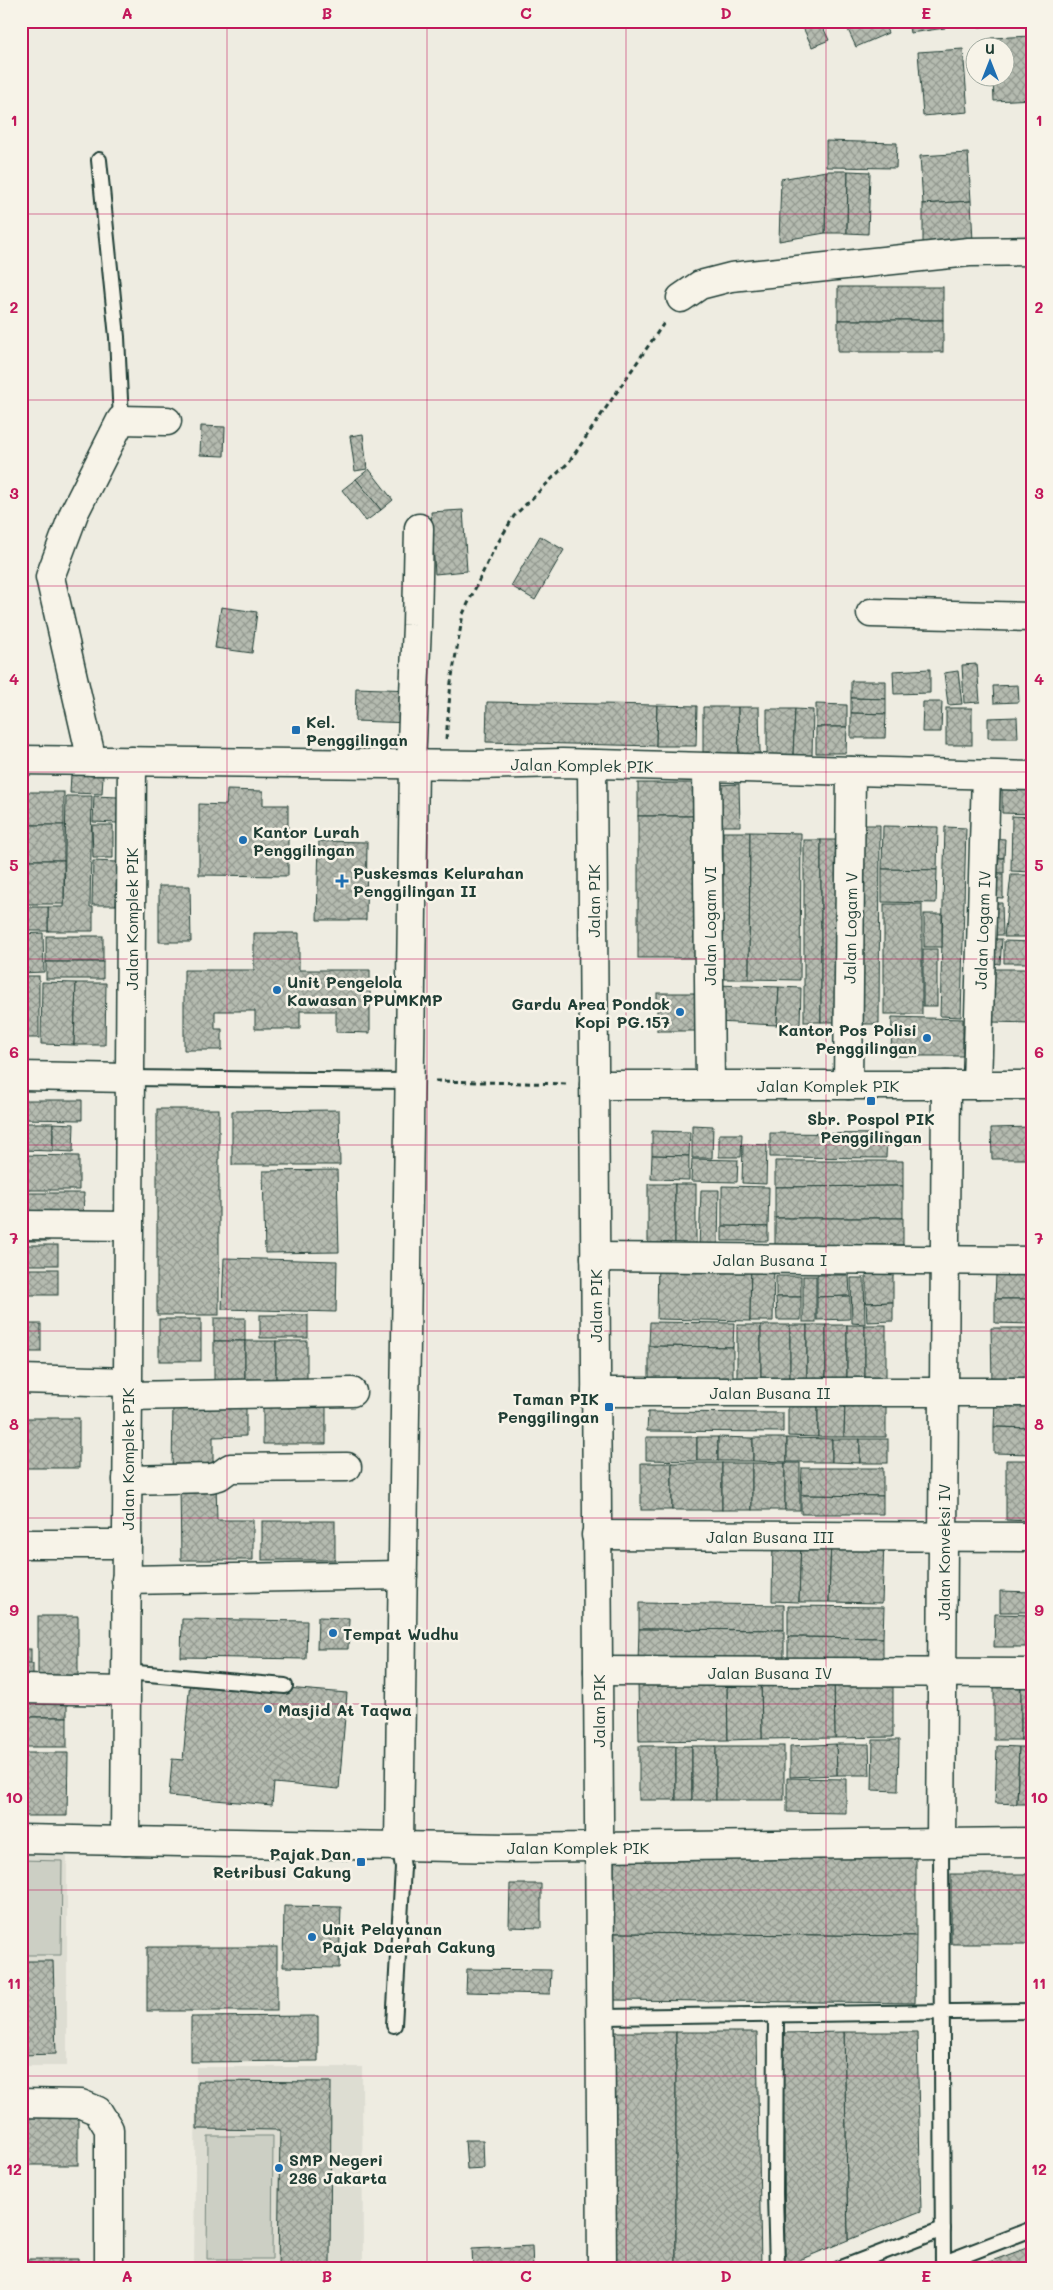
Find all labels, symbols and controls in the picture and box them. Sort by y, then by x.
text: A [121,2,133,23]
text: B [322,2,332,23]
text: C [520,2,532,23]
text: D [720,2,732,23]
text: E [921,2,931,23]
north arrow [966,38,1016,88]
text: U [985,39,995,58]
text: 1 [10,109,18,130]
text: 1 [1035,109,1043,130]
text: 2 [10,296,19,317]
text: 2 [1035,296,1044,317]
text: 3 [9,482,19,503]
text: 3 [1034,482,1044,503]
text: 4 [9,668,19,689]
text: 4 [1034,668,1044,689]
place label: Kel. Penggilingan [306,711,408,750]
marker: Kel. Penggilingan [290,724,302,736]
street label: Jalan Komplek PIK [511,753,654,777]
place label: Kantor Lurah Penggilingan [253,821,359,860]
marker: Kantor Lurah Penggilingan [237,834,249,846]
street label: Jalan Komplek PIK [121,847,142,990]
text: 5 [9,854,19,875]
text: 5 [1034,854,1044,875]
place label: Puskesmas Kelurahan Penggilingan II [353,862,524,901]
street label: Jalan PIK [583,864,604,938]
street label: Jalan Logam VI [699,866,720,986]
street label: Jalan Logam IV [969,870,995,990]
street label: Jalan Logam V [839,872,861,984]
marker: Puskesmas Kelurahan Penggilingan II [335,874,349,888]
place label: Unit Pengelola Kawasan PPUMKMP [287,971,443,1010]
marker: Unit Pengelola Kawasan PPUMKMP [271,984,283,996]
place label: Gardu Area Pondok Kopi PG.157 [512,993,670,1032]
marker: Gardu Area Pondok Kopi PG.157 [674,1006,686,1018]
place label: Kantor Pos Polisi Penggilingan [778,1019,917,1058]
marker: Kantor Pos Polisi Penggilingan [921,1032,933,1044]
text: 6 [9,1041,19,1062]
text: 6 [1034,1041,1044,1062]
street label: Jalan Komplek PIK [757,1075,900,1096]
marker: Sbr. Pospol PIK Penggilingan [865,1095,877,1107]
place label: Sbr. Pospol PIK Penggilingan [807,1108,935,1147]
text: 7 [10,1227,19,1248]
text: 7 [1035,1227,1044,1248]
street label: Jalan Busana I [713,1249,827,1270]
street label: Jalan PIK [585,1269,606,1343]
street label: Jalan Busana II [709,1382,831,1403]
street label: Jalan Komplek PIK [117,1387,138,1530]
place label: Taman PIK Penggilingan [497,1388,599,1427]
marker: Taman PIK Penggilingan [603,1401,615,1413]
text: 8 [9,1413,19,1434]
text: 8 [1034,1413,1044,1434]
street label: Jalan Konveksi IV [933,1484,954,1620]
street label: Jalan Busana III [706,1526,834,1547]
text: 9 [9,1599,19,1620]
text: 9 [1034,1599,1044,1620]
place label: Tempat Wudhu [343,1623,459,1644]
marker: Tempat Wudhu [327,1627,339,1639]
street label: Jalan Busana IV [708,1662,832,1683]
street label: Jalan PIK [588,1674,609,1748]
place label: Masjid At Taqwa [278,1699,412,1720]
marker: Masjid At Taqwa [262,1703,274,1715]
text: 10 [5,1786,23,1807]
text: 10 [1030,1786,1048,1807]
street label: Jalan Komplek PIK [507,1837,650,1858]
place label: Pajak Dan Retribusi Cakung [213,1843,351,1882]
marker: Pajak Dan Retribusi Cakung [355,1856,367,1868]
place label: Unit Pelayanan Pajak Daerah Cakung [322,1918,495,1957]
marker: Unit Pelayanan Pajak Daerah Cakung [306,1931,318,1943]
text: 11 [7,1972,21,1993]
text: 11 [1032,1972,1046,1993]
place label: SMP Negeri 236 Jakarta [289,2149,387,2188]
text: 12 [6,2158,22,2179]
text: 12 [1031,2158,1047,2179]
marker: SMP Negeri 236 Jakarta [273,2162,285,2174]
text: A [121,2265,133,2286]
text: B [322,2265,332,2286]
text: C [520,2265,532,2286]
text: D [720,2265,732,2286]
text: E [921,2265,931,2286]

